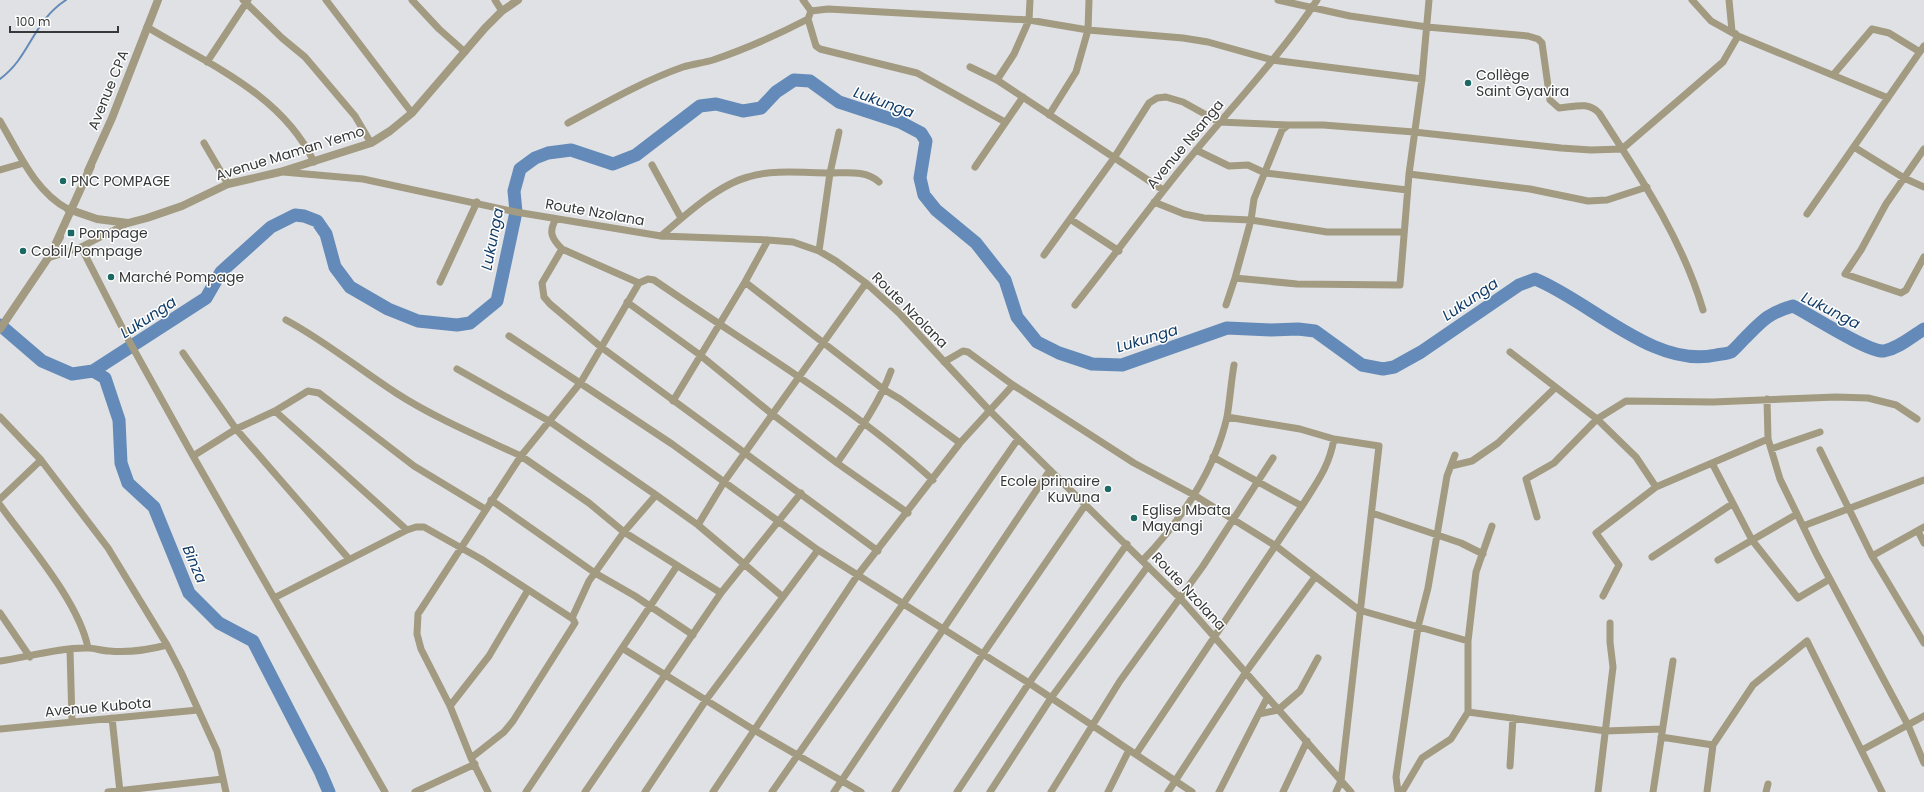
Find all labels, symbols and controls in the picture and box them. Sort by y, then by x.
scale bar [10,8,118,34]
text: 100 m [16,13,50,30]
street label: Avenue CPA [83,47,133,133]
place label: Collège Saint Gyavira [1476,65,1569,101]
marker: Collège Saint Gyavira [1463,78,1473,88]
water label: Lukunga [851,81,917,123]
street label: Avenue Nsanga [1142,95,1228,193]
street label: Avenue Maman Yemo [213,121,367,185]
place label: PNC POMPAGE [71,171,170,191]
marker: PNC POMPAGE [58,176,68,186]
street label: Route Nzolana [544,193,646,231]
water label: Lukunga [476,206,508,272]
place label: Pompage [79,223,148,243]
marker: Pompage [66,228,76,238]
place label: Cobil/Pompage [31,241,143,261]
marker: Cobil/Pompage [18,246,28,256]
place label: Marché Pompage [119,267,244,287]
street label: Route Nzolana [867,267,953,353]
marker: Marché Pompage [106,272,116,282]
water label: Lukunga [1438,273,1502,325]
water label: Lukunga [1798,286,1864,334]
water label: Lukunga [116,291,180,343]
water label: Lukunga [1114,319,1180,357]
place label: Ecole primaire Kuvuna [1000,471,1100,507]
marker: Ecole primaire Kuvuna [1103,484,1113,494]
place label: Eglise Mbata Mayangi [1142,500,1231,536]
marker: Eglise Mbata Mayangi [1129,513,1139,523]
water label: Binza [178,542,212,586]
street label: Route Nzolana [1147,547,1231,635]
street label: Avenue Kubota [44,692,152,722]

